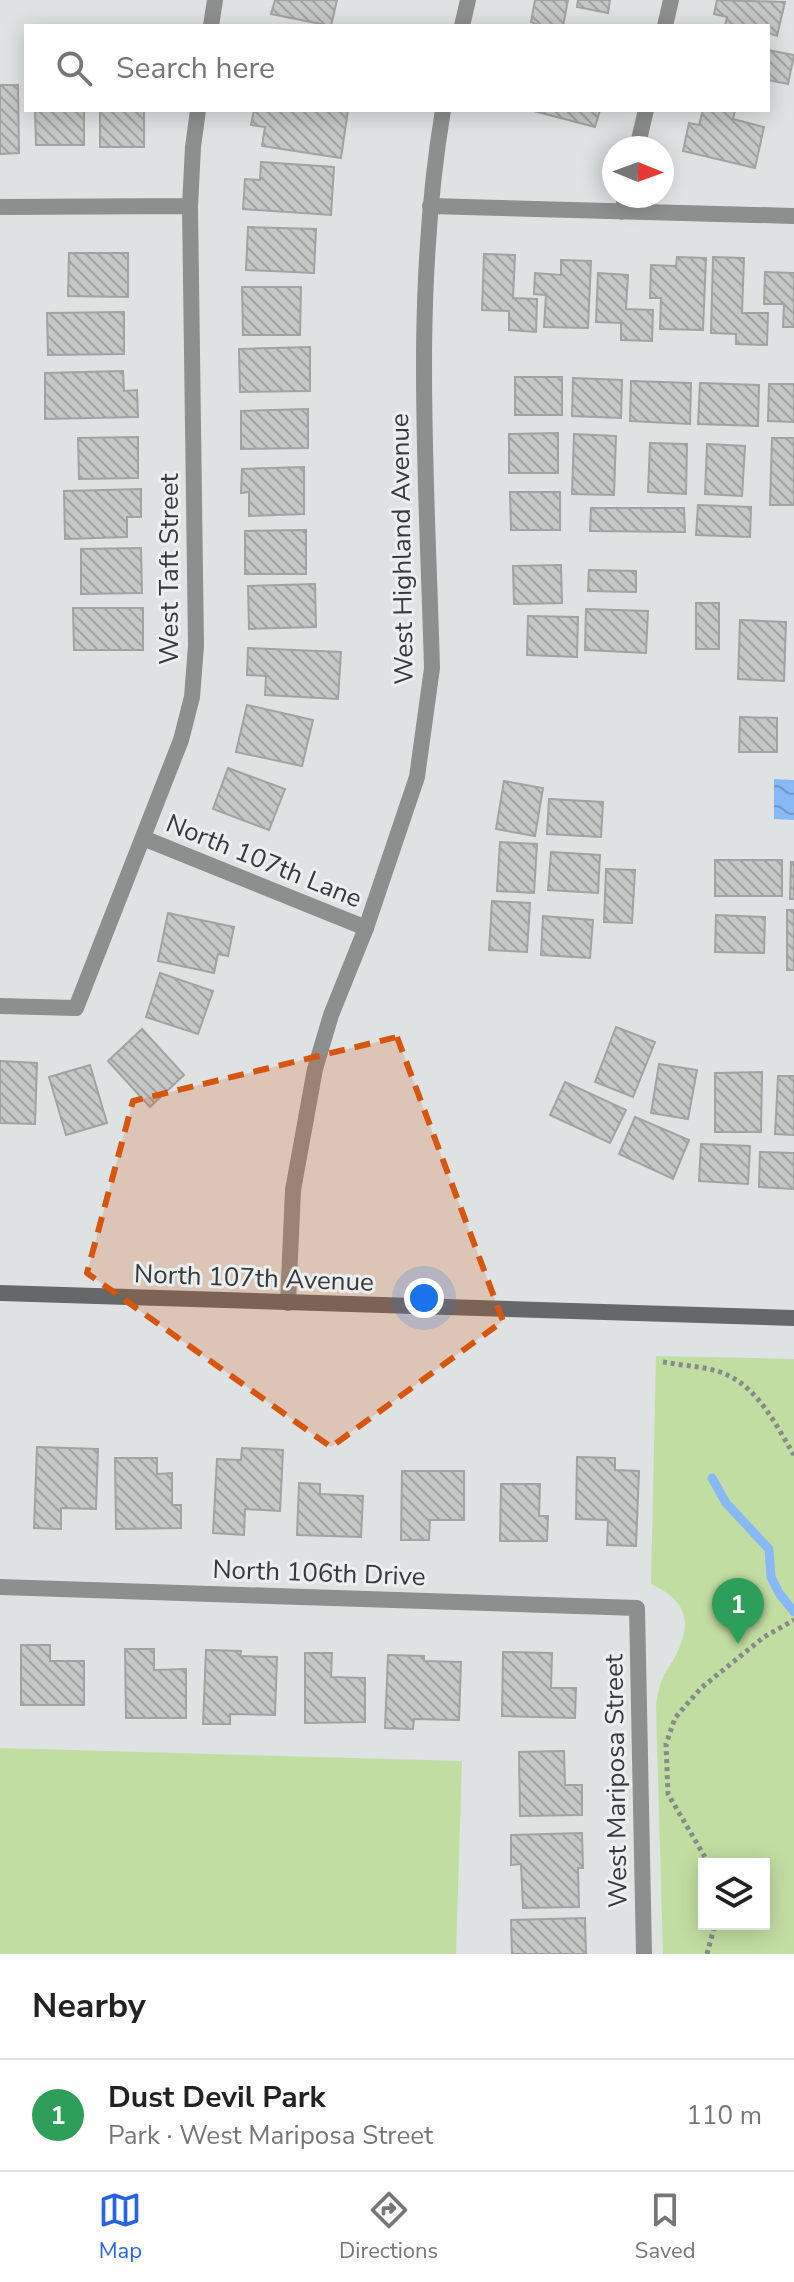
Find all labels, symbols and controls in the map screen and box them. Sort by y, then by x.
search box [24,24,770,112]
icon: search [52,46,96,90]
text: Search here [116,48,275,89]
north arrow [602,136,674,208]
street label: West Highland Avenue [382,413,422,685]
street label: West Taft Street [152,472,187,665]
street label: North 107th Lane [161,806,367,916]
street label: North 107th Avenue [133,1256,375,1300]
your location [404,1278,444,1318]
street label: North 106th Drive [212,1552,426,1594]
pin: 1 [712,1578,764,1644]
street label: West Mariposa Street [596,1653,636,1908]
map controls [698,1858,770,1930]
button: layers [698,1858,770,1930]
text: Nearby [32,1983,146,2029]
text: Dust Devil Park [108,2077,325,2118]
text: 1 [50,2098,66,2133]
text: 110 m [686,2098,762,2133]
text: Park · West Mariposa Street [108,2118,433,2153]
tab: Map [98,2188,142,2266]
tab: Directions [339,2188,438,2266]
tab: Saved [635,2188,696,2266]

